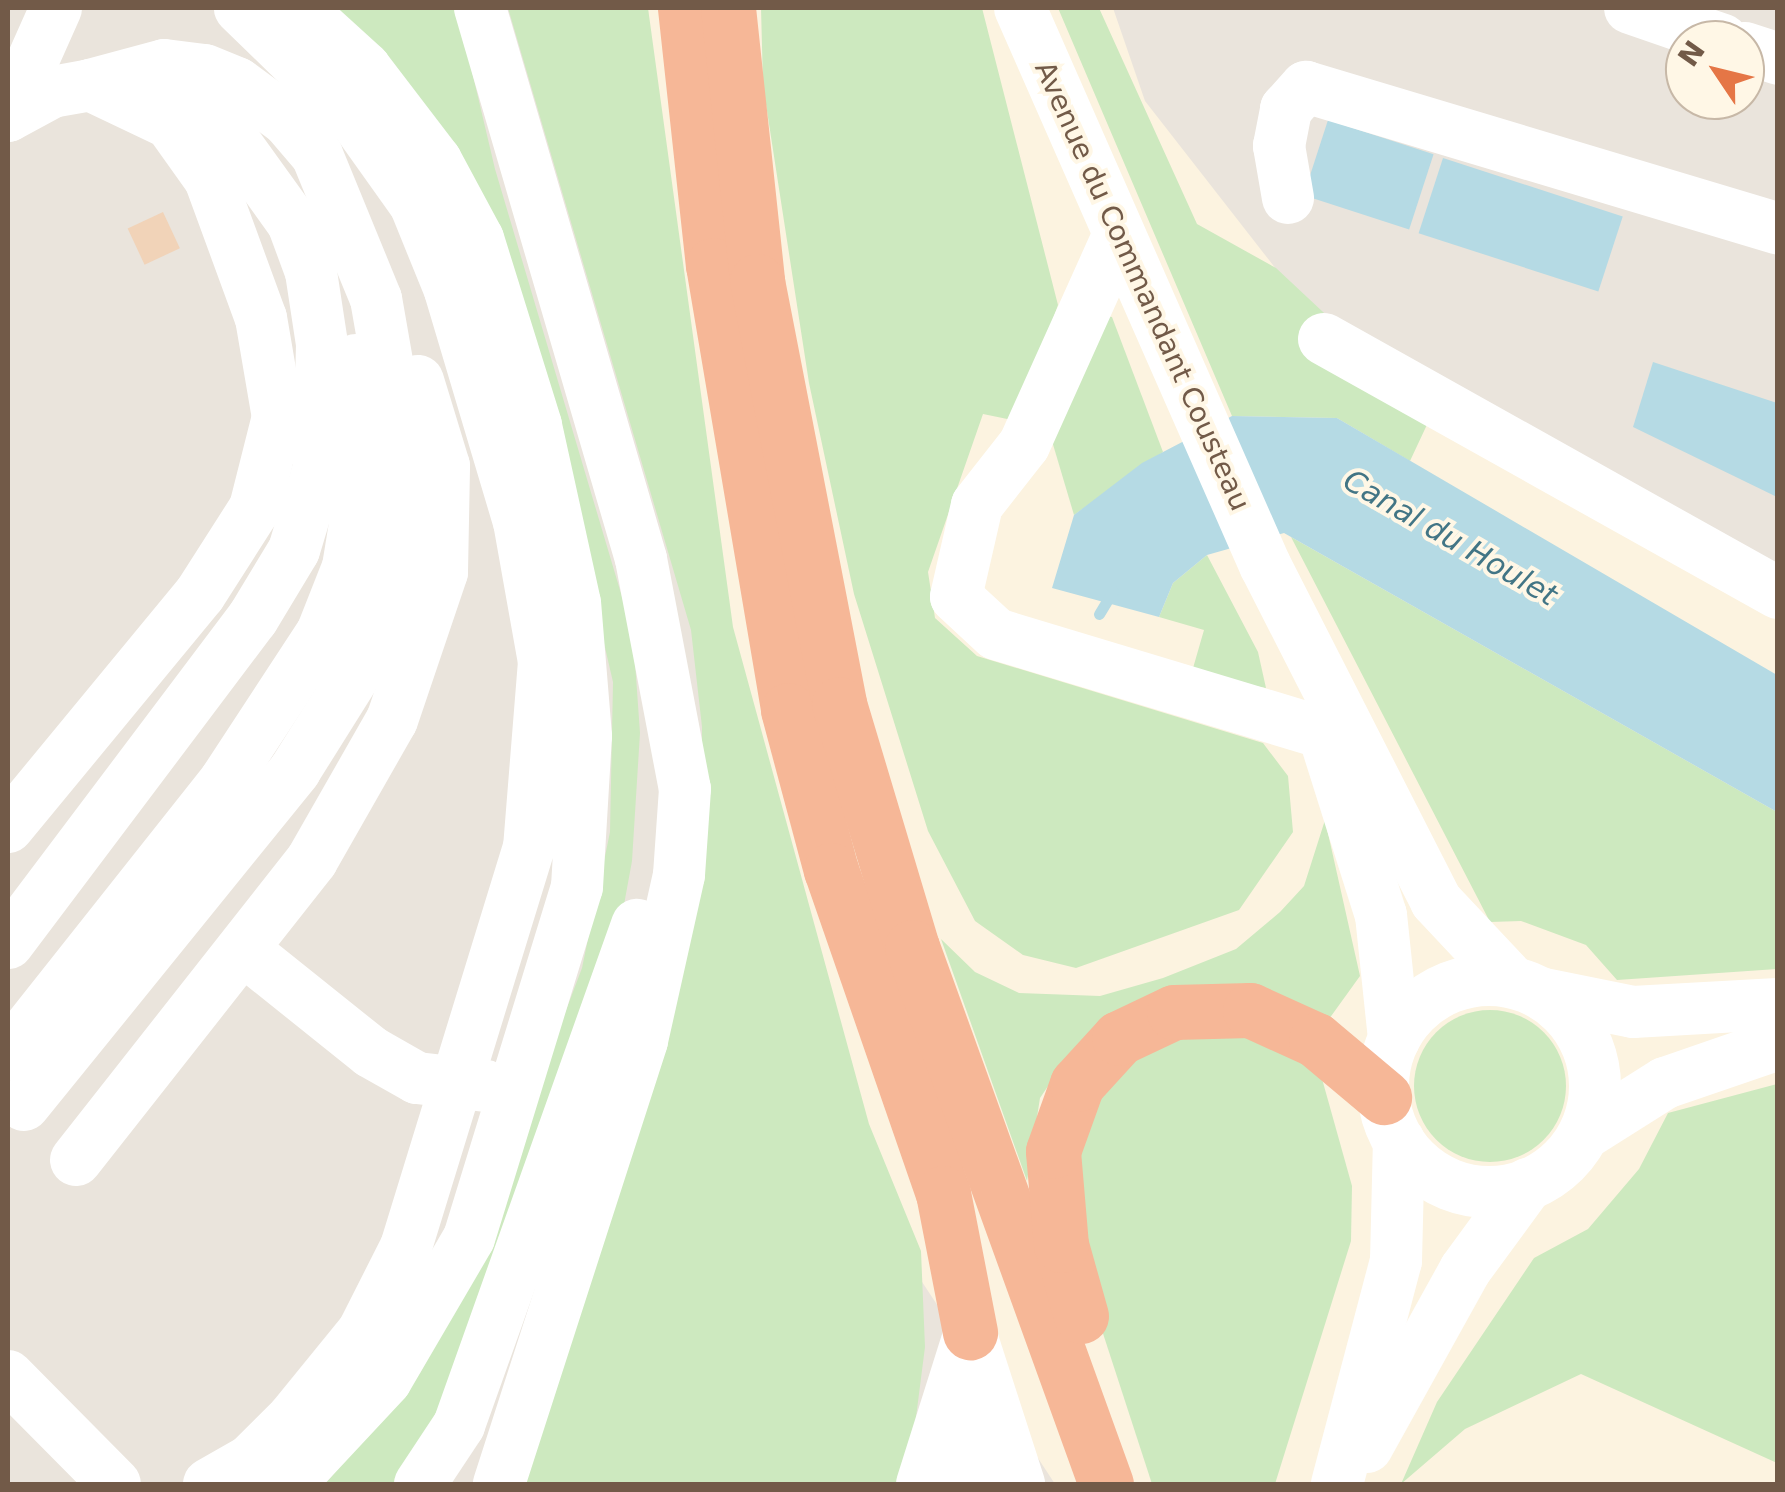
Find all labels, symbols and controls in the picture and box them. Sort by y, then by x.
north arrow [1665,20,1765,120]
text: N [1671,35,1712,73]
street label: Avenue du Commandant Cousteau [1027,56,1257,516]
water label: Canal du Houlet [1337,462,1563,614]

